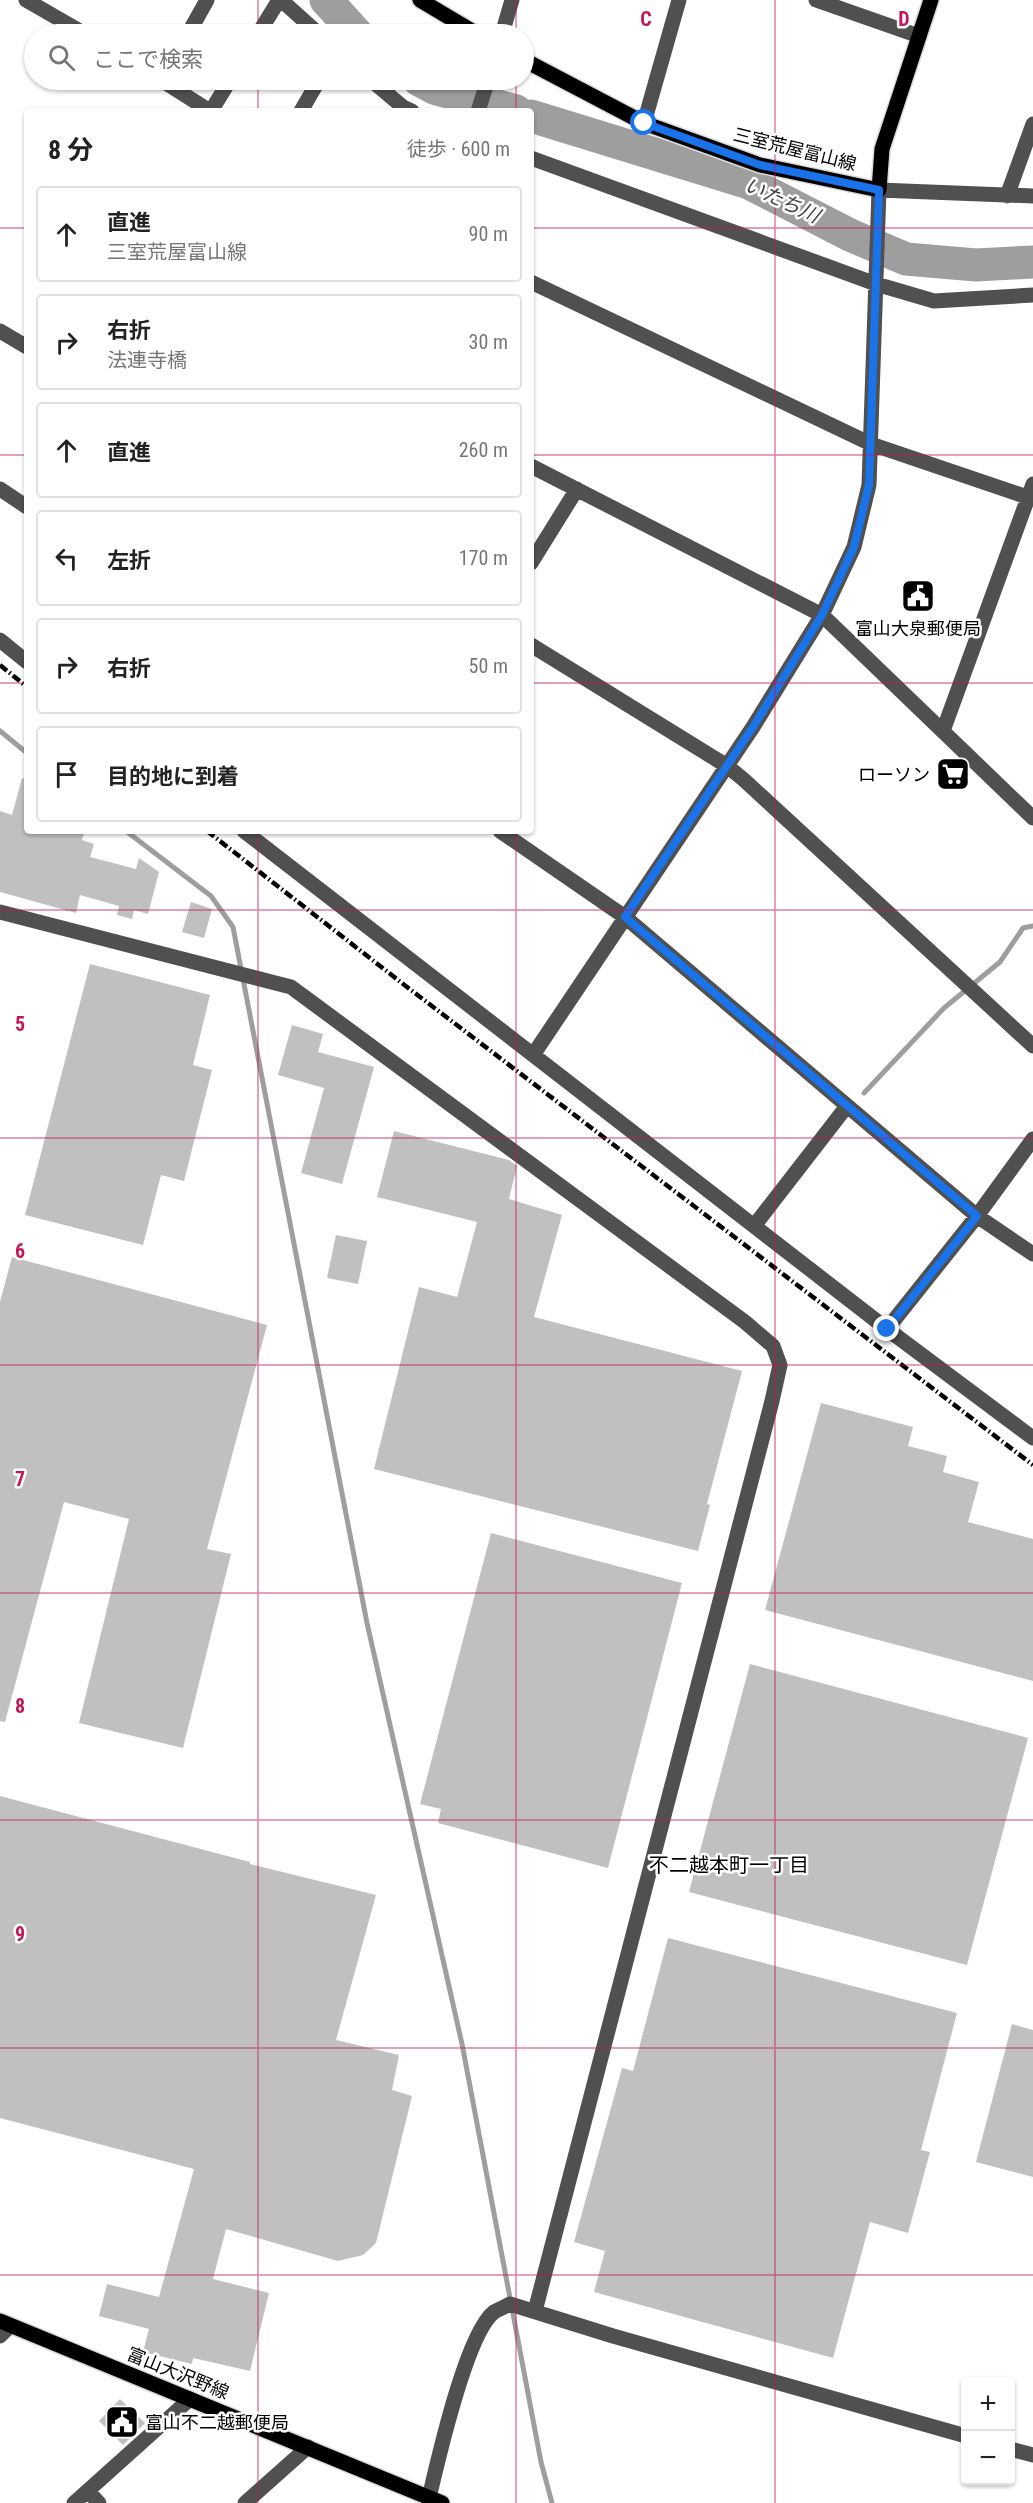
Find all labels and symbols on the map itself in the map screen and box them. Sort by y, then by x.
text: C [640,7,652,31]
text: D [898,7,910,31]
route start [630,109,656,135]
street label: 三室荒屋富山線 [731,124,859,174]
water label: いたち川 [741,172,825,229]
public building icon: 富山大泉郵便局 [900,578,936,614]
place label: 富山大泉郵便局 [855,618,981,639]
supermarket icon: ローソン [935,756,971,792]
place label: ローソン [858,764,930,785]
text: 5 [15,1012,25,1036]
text: 6 [15,1239,25,1263]
route end [873,1315,899,1341]
text: 7 [15,1467,25,1491]
text: 8 [15,1694,25,1718]
district label: 不二越本町一丁目 [649,1853,809,1877]
text: 9 [15,1922,25,1946]
street label: 富山大沢野線 [124,2343,232,2403]
public building icon: 富山不二越郵便局 [104,2404,140,2440]
place label: 富山不二越郵便局 [145,2412,289,2433]

